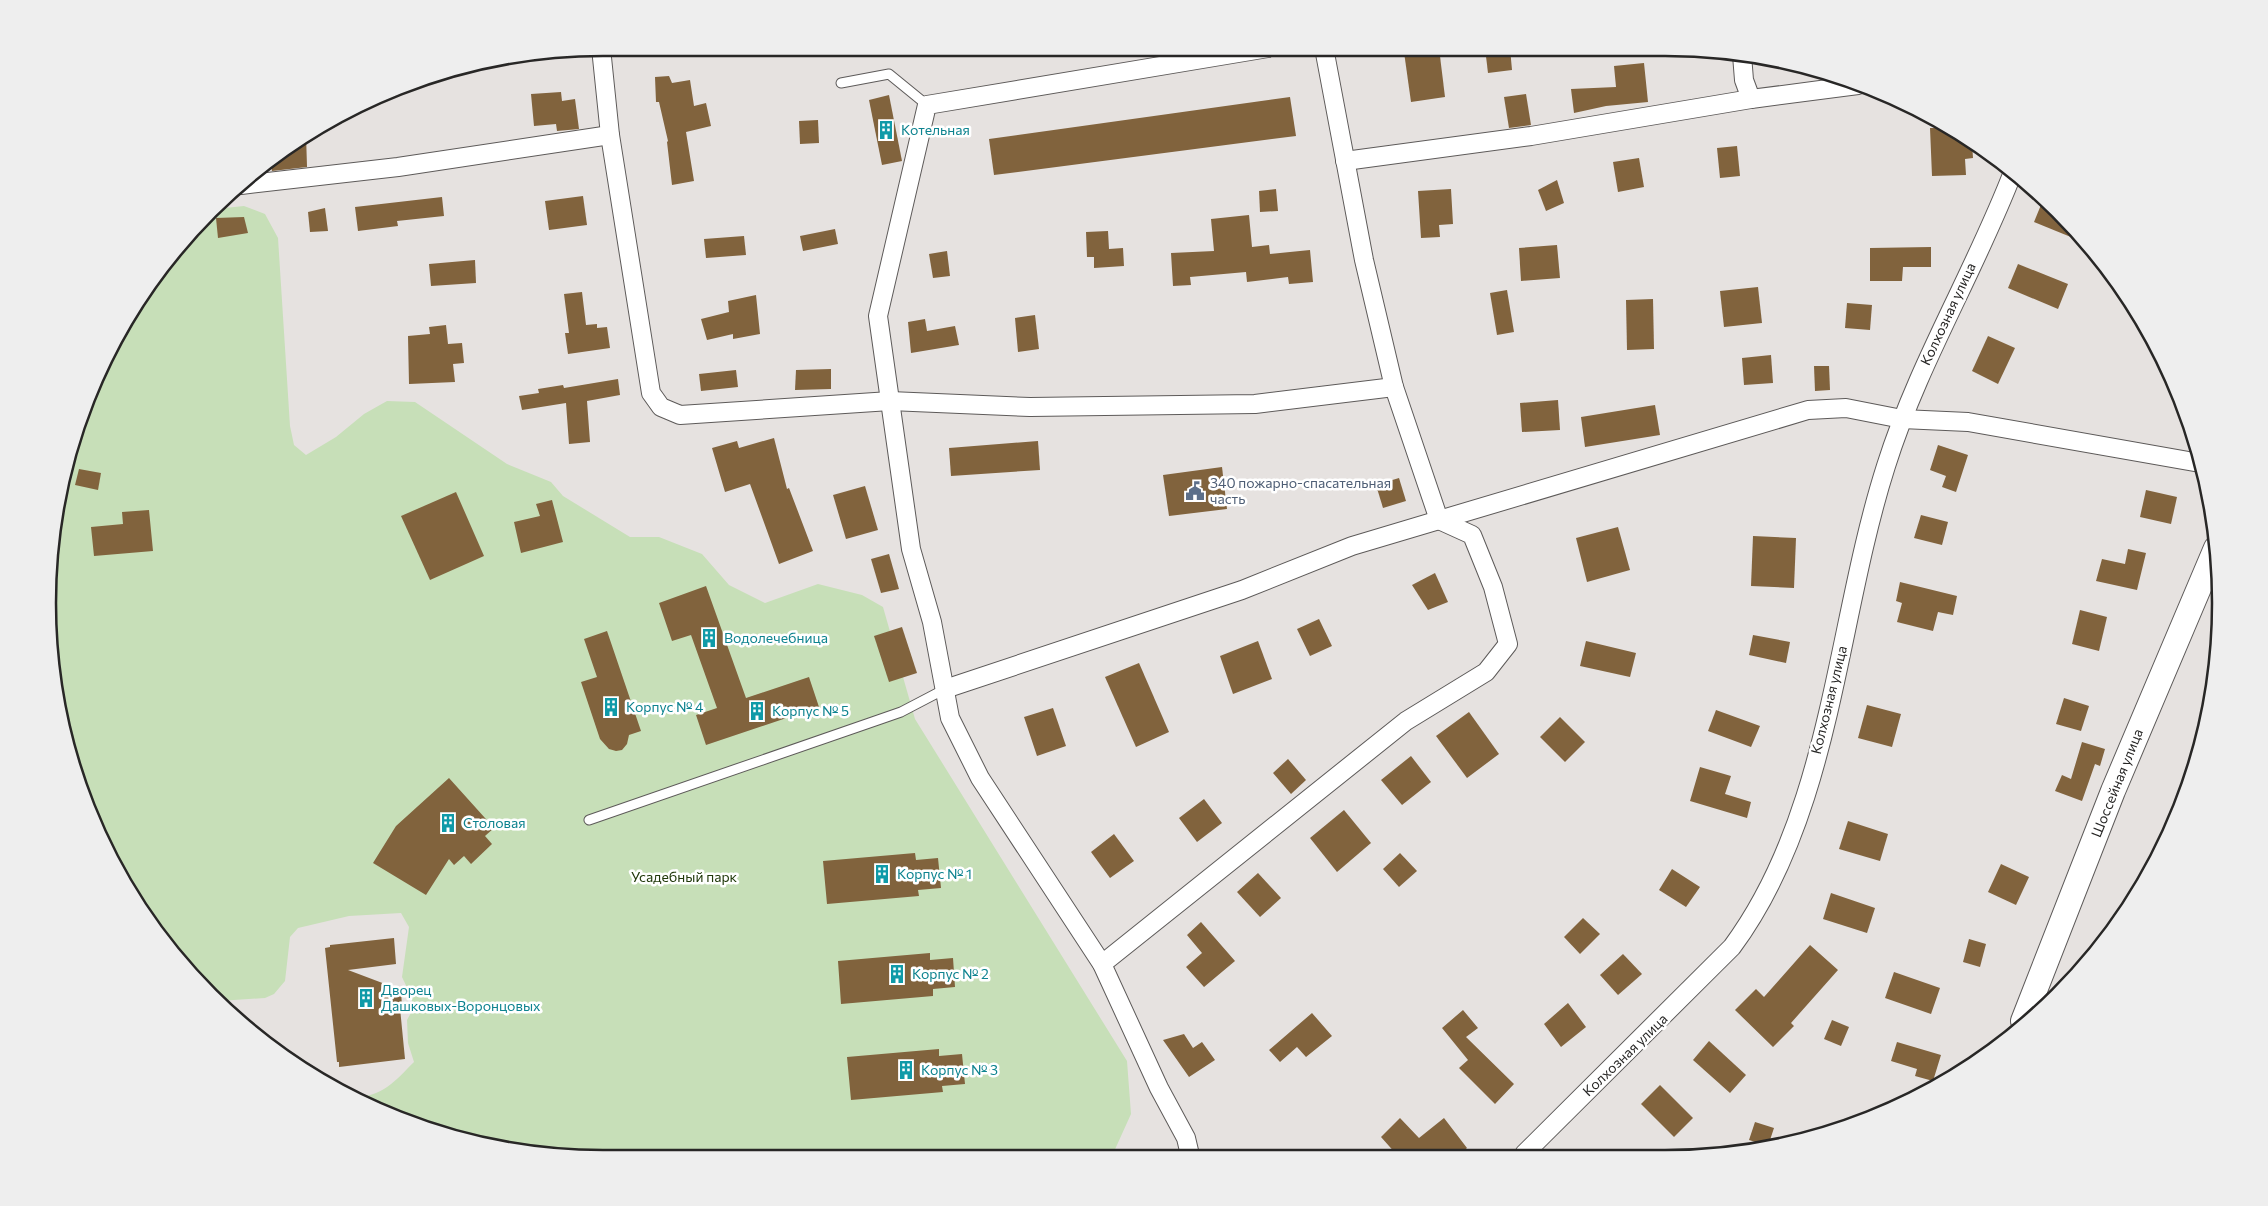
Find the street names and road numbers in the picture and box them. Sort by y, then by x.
street label: Колхозная улица [1916,260,1979,368]
street label: Колхозная улица [1807,644,1850,756]
street label: Шоссейная улица [2087,726,2146,840]
street label: Колхозная улица [1579,1010,1671,1099]

